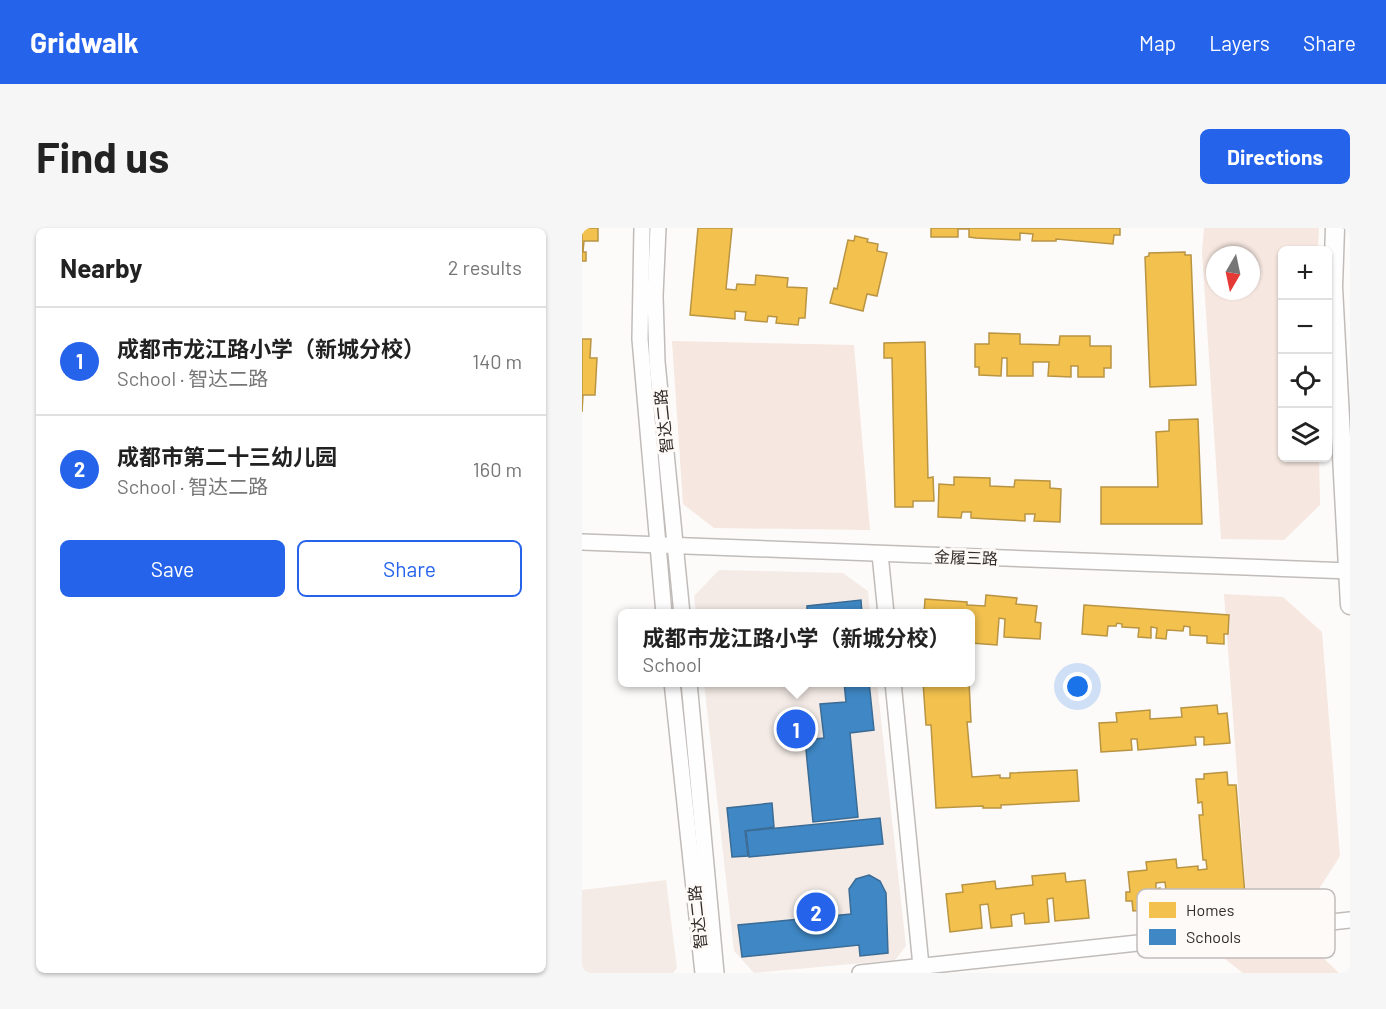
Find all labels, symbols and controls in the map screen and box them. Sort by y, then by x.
text: Gridwalk [30,25,139,59]
text: Map [1139,30,1176,55]
text: Layers [1209,30,1270,55]
text: Share [1303,30,1356,55]
button: Directions [1200,129,1350,184]
text: Find us [36,131,169,181]
north arrow [1206,246,1260,300]
map controls [1278,246,1332,462]
button: + [1278,246,1332,300]
text: Nearby [60,252,142,283]
text: 2 results [448,255,522,279]
button: − [1278,300,1332,354]
text: 成都市龙江路小学（新城分校） [117,335,425,361]
text: 1 [76,349,83,373]
text: 140 m [472,349,522,373]
button: locate [1278,354,1332,408]
text: School · 智达二路 [117,366,268,390]
street label: 智达二路 [650,388,676,454]
button: layers [1278,408,1332,462]
text: 成都市第二十三幼儿园 [117,443,337,469]
text: 2 [74,457,85,481]
text: 160 m [473,457,522,481]
text: School · 智达二路 [117,474,268,498]
button: Save [60,540,285,597]
button: Share [297,540,522,597]
street label: 金履三路 [934,546,998,568]
popup [618,609,975,687]
text: 成都市龙江路小学（新城分校） [642,624,951,650]
text: School [642,652,702,676]
your location [1063,672,1092,701]
pin: 1 [776,706,816,752]
street label: 智达二路 [684,884,710,950]
legend [1137,889,1335,958]
pin: 2 [796,890,836,934]
text: Homes [1186,900,1234,919]
text: Schools [1186,927,1241,946]

